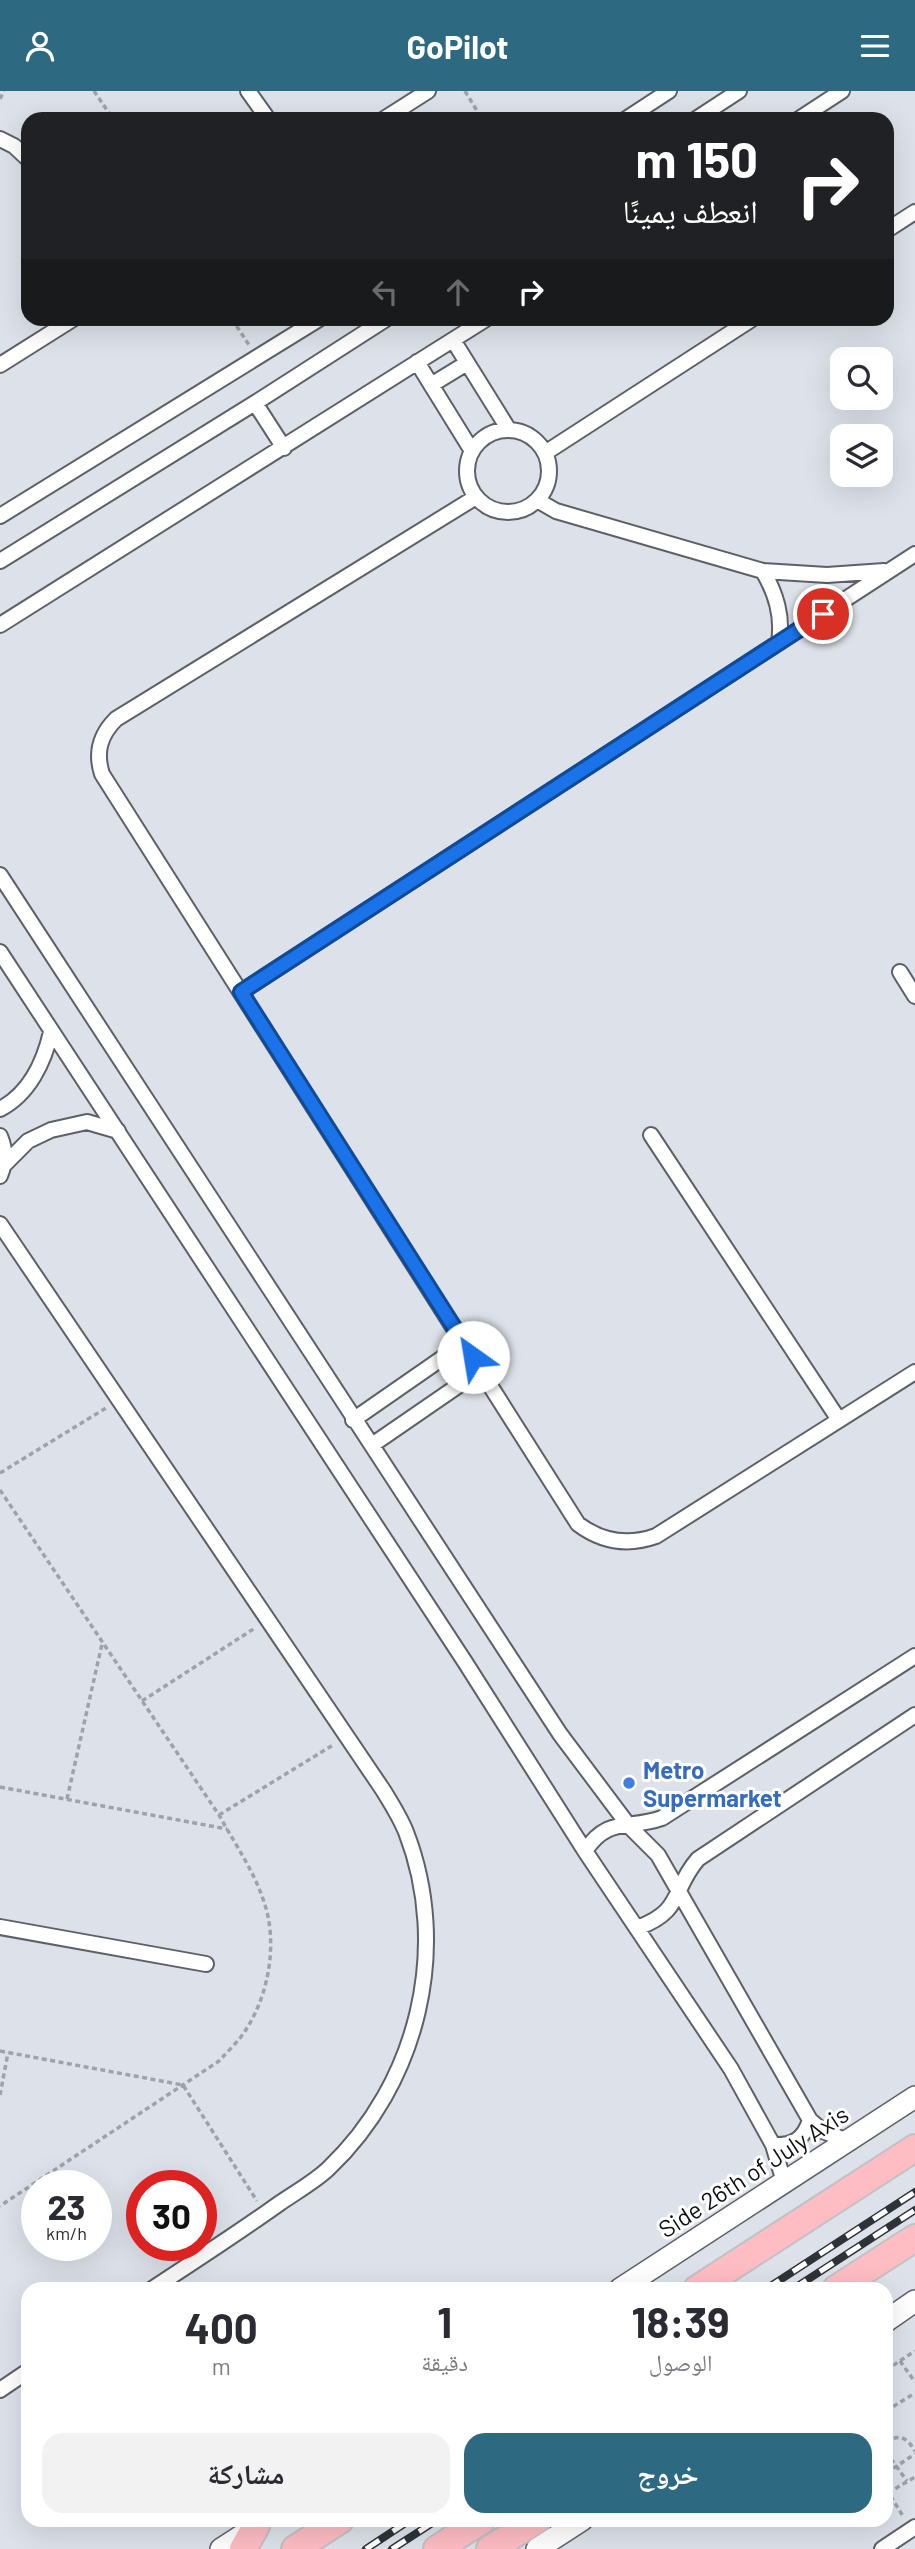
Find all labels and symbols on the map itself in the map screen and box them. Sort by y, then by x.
pin [793,584,853,644]
position arrow [436,1320,510,1394]
place label: Metro Supermarket [643,1755,782,1812]
marker: Metro Supermarket [621,1775,637,1791]
street label: Side 26th of July Axis [653,2099,853,2243]
speed limit sign: 30 [126,2170,217,2261]

